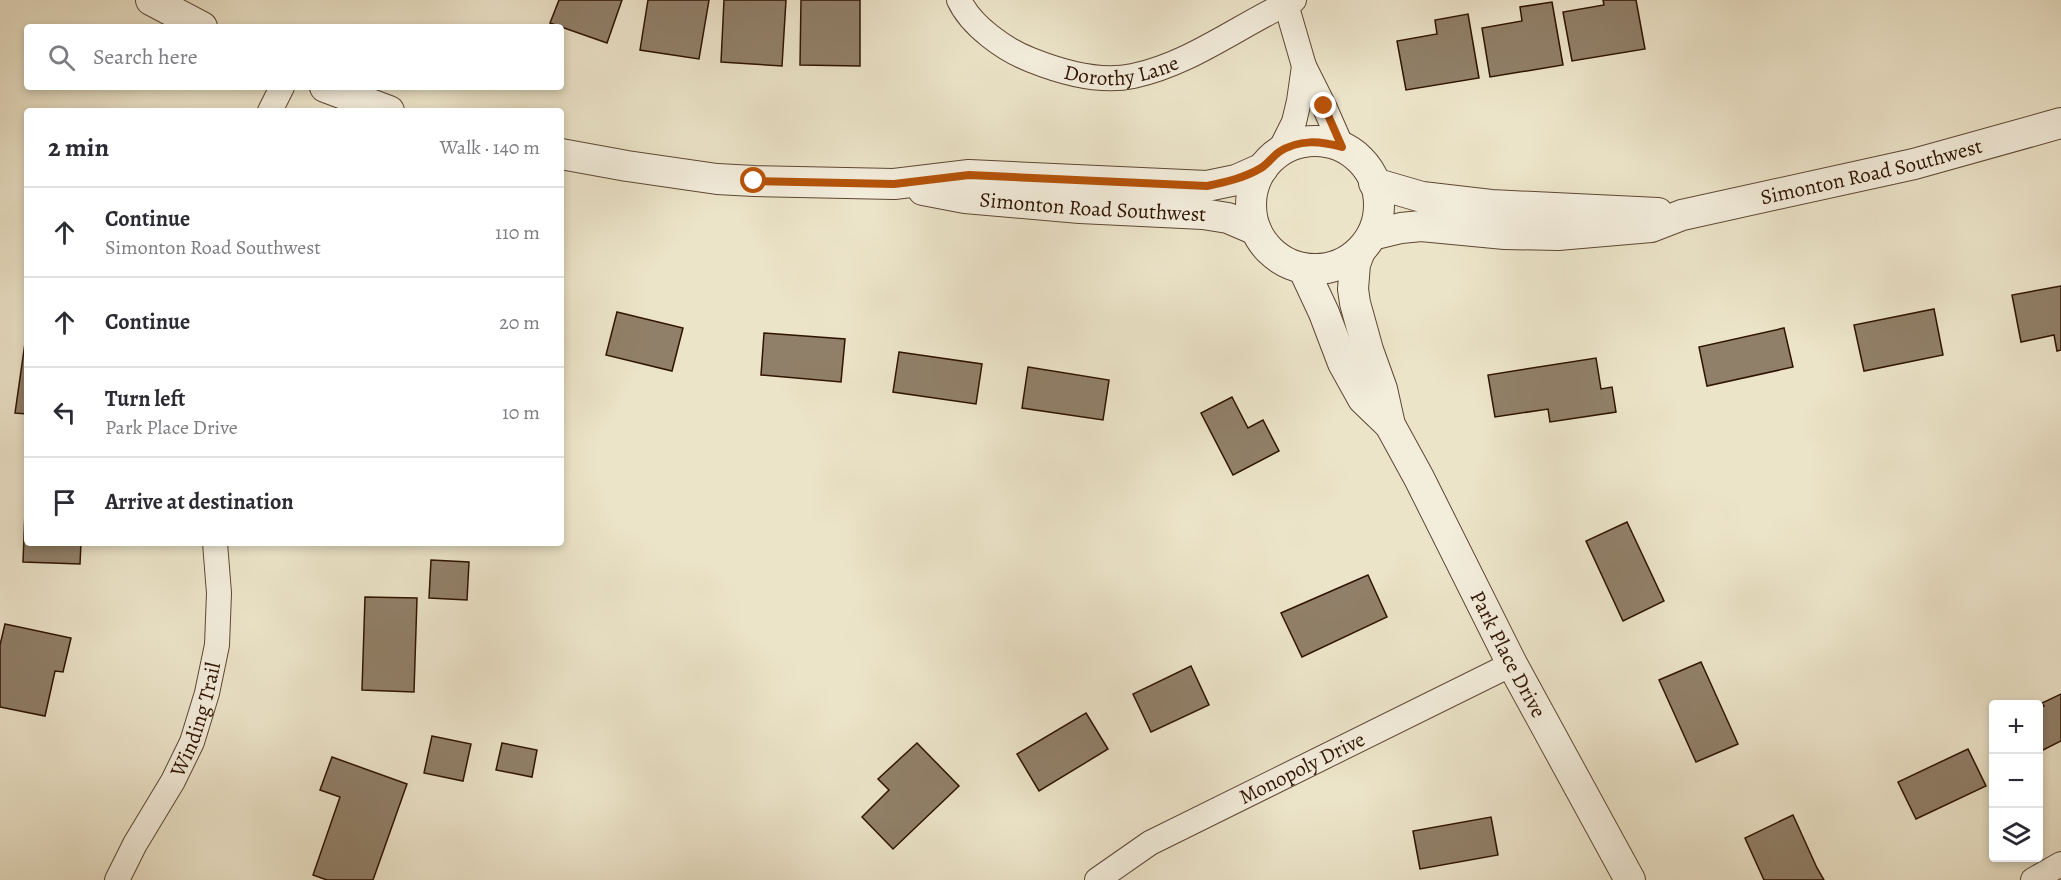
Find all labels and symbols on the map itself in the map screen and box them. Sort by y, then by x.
street label: Dorothy Lane [1061,49,1183,92]
route end [1310,92,1336,118]
street label: Simonton Road Southwest [1758,132,1985,211]
route start [740,167,766,193]
street label: Simonton Road Southwest [978,185,1207,228]
street label: Park Place Drive [1464,586,1553,723]
street label: Winding Trail [163,660,227,782]
street label: Monopoly Drive [1234,725,1370,811]

